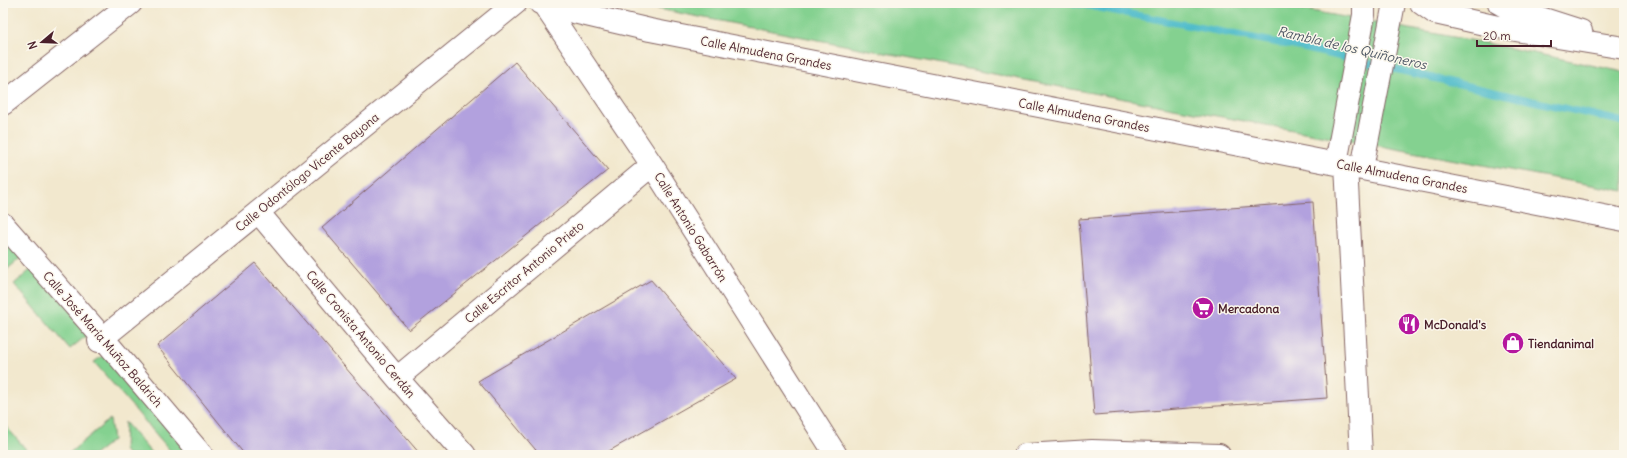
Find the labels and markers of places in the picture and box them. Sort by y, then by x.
supermarket icon: Mercadona [1190,295,1216,321]
place label: Mercadona [1218,301,1279,316]
restaurant icon: McDonald's [1396,311,1422,337]
place label: McDonald's [1424,317,1487,332]
shop icon: Tiendanimal [1500,330,1526,356]
place label: Tiendanimal [1528,336,1594,351]

